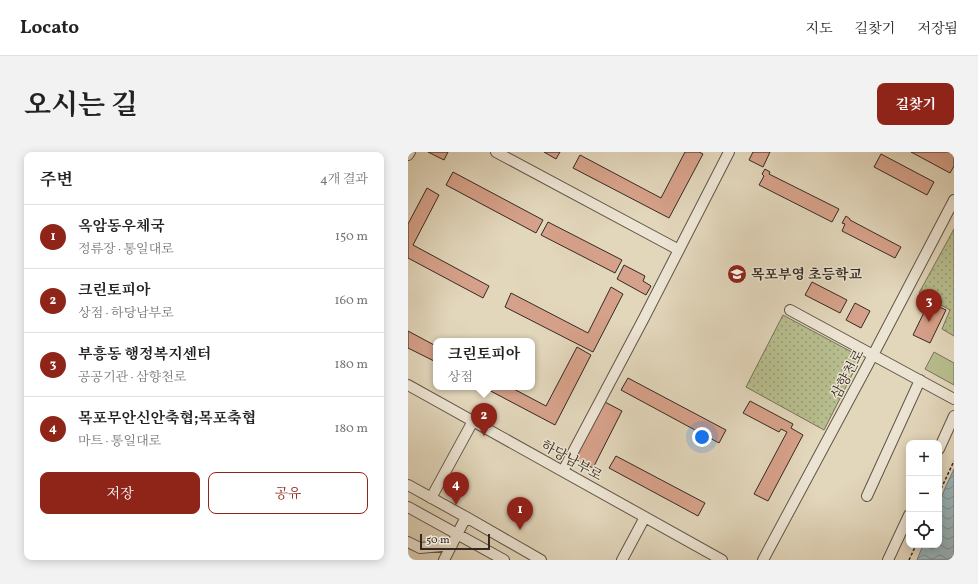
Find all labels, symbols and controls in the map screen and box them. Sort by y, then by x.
text: Locato [20,15,79,41]
text: 지도 [806,20,833,39]
text: 길찾기 [855,20,895,39]
text: 저장됨 [917,20,958,39]
button: 길찾기 [877,83,954,125]
text: 오시는 길 [24,87,138,126]
text: 주변 [40,169,73,192]
text: 4개 결과 [320,171,368,189]
text: 옥암동우체국 [78,217,165,238]
text: 1 [50,228,56,246]
text: 150 m [335,228,368,246]
text: 정류장 · 통일대로 [78,241,174,259]
school or university icon: 목포부영 초등학교 [726,263,748,285]
place label: 목포부영 초등학교 [751,266,862,285]
text: 크린토피아 [78,281,150,302]
pin: 3 [916,289,942,322]
text: 2 [50,292,56,310]
text: 160 m [334,292,368,310]
text: 상점 · 하당남부로 [78,305,174,323]
popup [433,338,535,390]
text: 부흥동 행정복지센터 [78,345,211,366]
text: 크린토피아 [448,345,520,366]
street label: 삼향천로 [827,346,870,403]
text: 3 [50,356,56,374]
text: 180 m [334,356,368,374]
text: 공공기관 · 삼향천로 [78,369,186,387]
text: 상점 [448,369,473,387]
pin: 2 [471,403,497,436]
text: 목포무안신안축협;목포축협 [78,409,256,430]
text: 4 [49,420,57,438]
text: 180 m [334,420,368,438]
your location [692,427,712,447]
text: 마트 · 통일대로 [78,433,161,451]
street label: 하당남부로 [537,437,606,486]
map controls [906,440,942,548]
button: + [906,440,942,476]
button: 저장 [40,472,200,514]
button: 공유 [208,472,368,514]
pin: 4 [443,472,469,505]
button: − [906,476,942,512]
pin: 1 [507,497,533,530]
button: locate [906,512,942,548]
scale bar [420,532,490,551]
text: 50 m [426,533,450,548]

